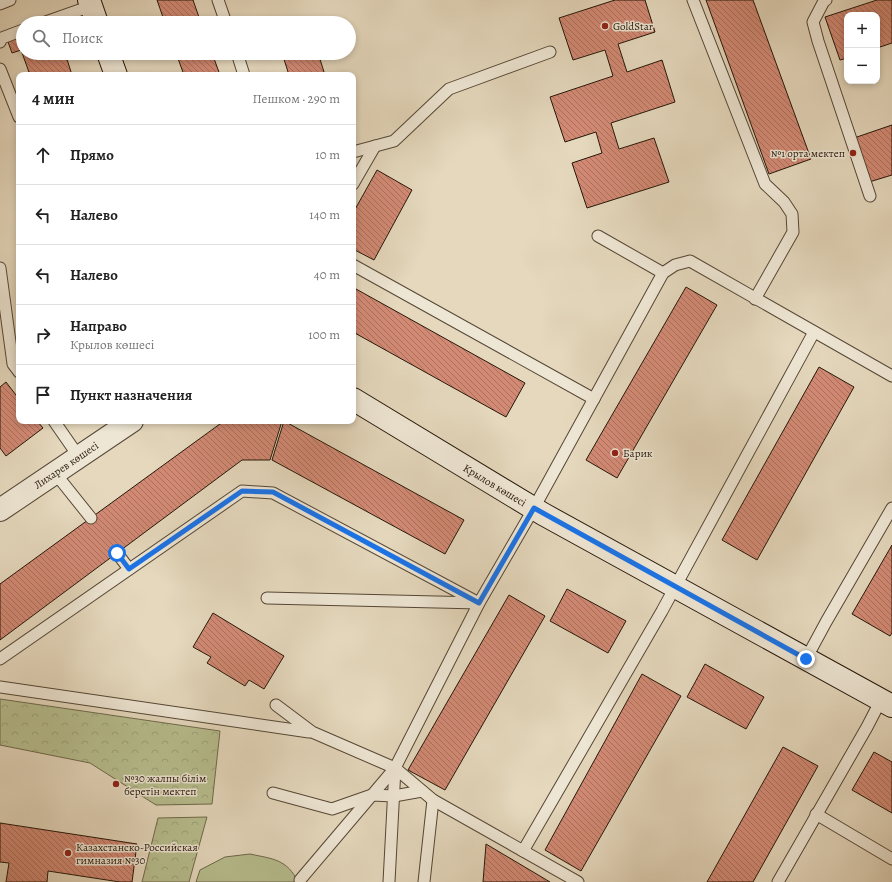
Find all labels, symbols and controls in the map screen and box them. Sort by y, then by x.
map controls [844,12,880,84]
button: + [844,12,880,48]
search box [16,16,356,60]
place label: GoldStar [613,19,653,34]
marker: GoldStar [600,21,610,31]
icon: search [30,27,52,49]
text: Поиск [62,28,103,48]
button: − [844,48,880,84]
text: 4 мин [32,87,75,110]
text: Пешком · 290 m [253,90,340,107]
icon: ahead [32,144,54,166]
text: Прямо [70,145,114,165]
text: 10 m [315,146,340,163]
place label: №1 орта мектеп [771,146,845,161]
marker: №1 орта мектеп [848,148,858,158]
icon: left [32,204,54,226]
text: Налево [70,205,118,225]
text: 140 m [309,206,340,223]
icon: left [32,264,54,286]
text: Налево [70,265,118,285]
text: 40 m [314,266,340,283]
text: Направо [70,316,127,336]
icon: right [32,324,54,346]
text: 100 m [308,326,340,343]
text: Крылов көшесі [70,336,154,353]
icon: arrive [32,384,54,406]
text: Пункт назначения [70,385,192,405]
street label: Лихарев көшесі [31,438,102,493]
place label: Барик [623,446,653,461]
marker: Барик [610,448,620,458]
street label: Крылов көшесі [460,461,529,510]
route start [108,544,126,562]
route end [797,650,815,668]
place label: №30 жалпы білім беретін мектеп [124,771,206,799]
marker: №30 жалпы білім беретін мектеп [111,779,121,789]
place label: Казахстанско-Российская гимназия №30 [76,840,198,868]
marker: Казахстанско-Российская гимназия №30 [63,848,73,858]

